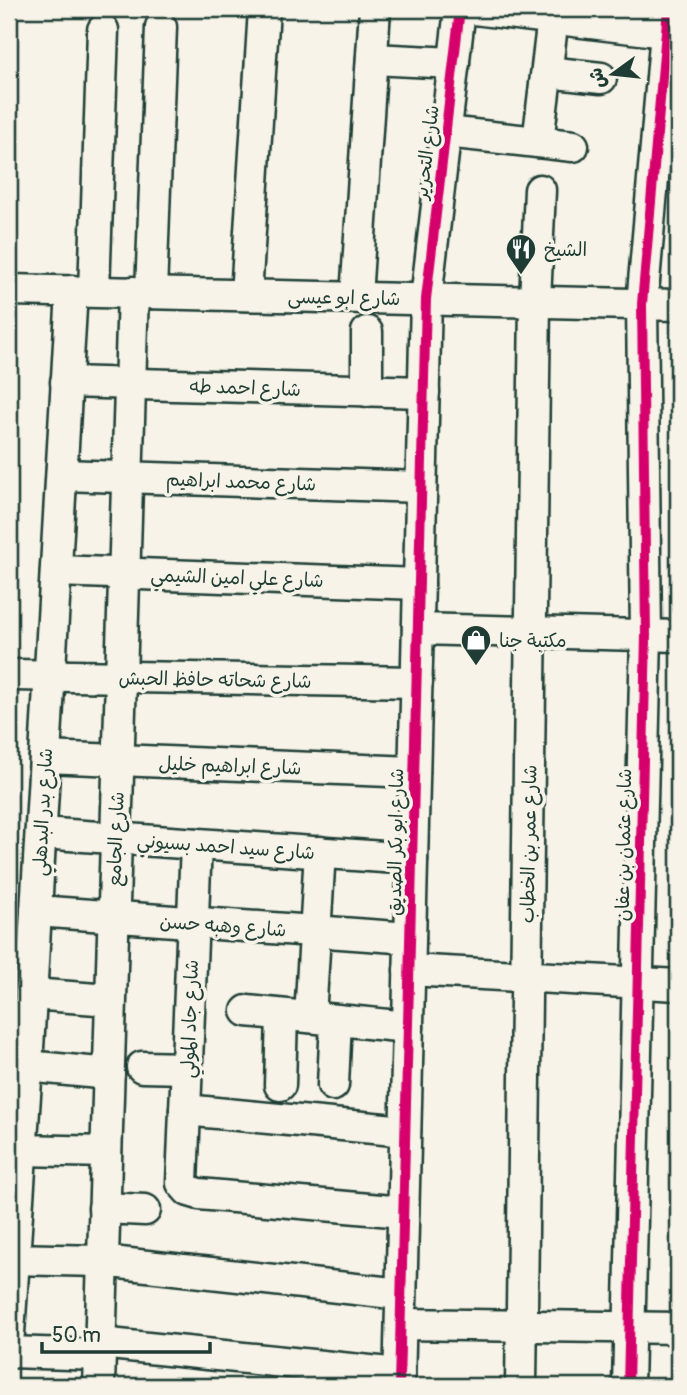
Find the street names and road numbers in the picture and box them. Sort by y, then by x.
street label: شارع التحرير [409,104,446,203]
street label: شارع ابو عيسى [287,285,401,312]
street label: شارع احمد طه [189,374,301,403]
street label: شارع محمد ابراهيم [165,467,316,499]
street label: شارع علي امين الشيمي [150,563,324,597]
street label: شارع شحاته حافظ الحبش [118,666,312,695]
street label: شارع بدر البدهلي [28,747,62,877]
street label: شارع ابراهيم خليل [158,752,302,782]
street label: شارع عمر بن الخطاب [516,764,543,924]
street label: شارع ابو بكر الصديق [383,768,410,916]
street label: شارع عثمان بن عفان [611,768,638,922]
street label: شارع الجامع [102,791,131,887]
street label: شارع سيد احمد بسيوني [136,829,316,869]
street label: شارع وهبه حسن [159,910,287,943]
street label: شارع جاد المولي [176,959,208,1079]

